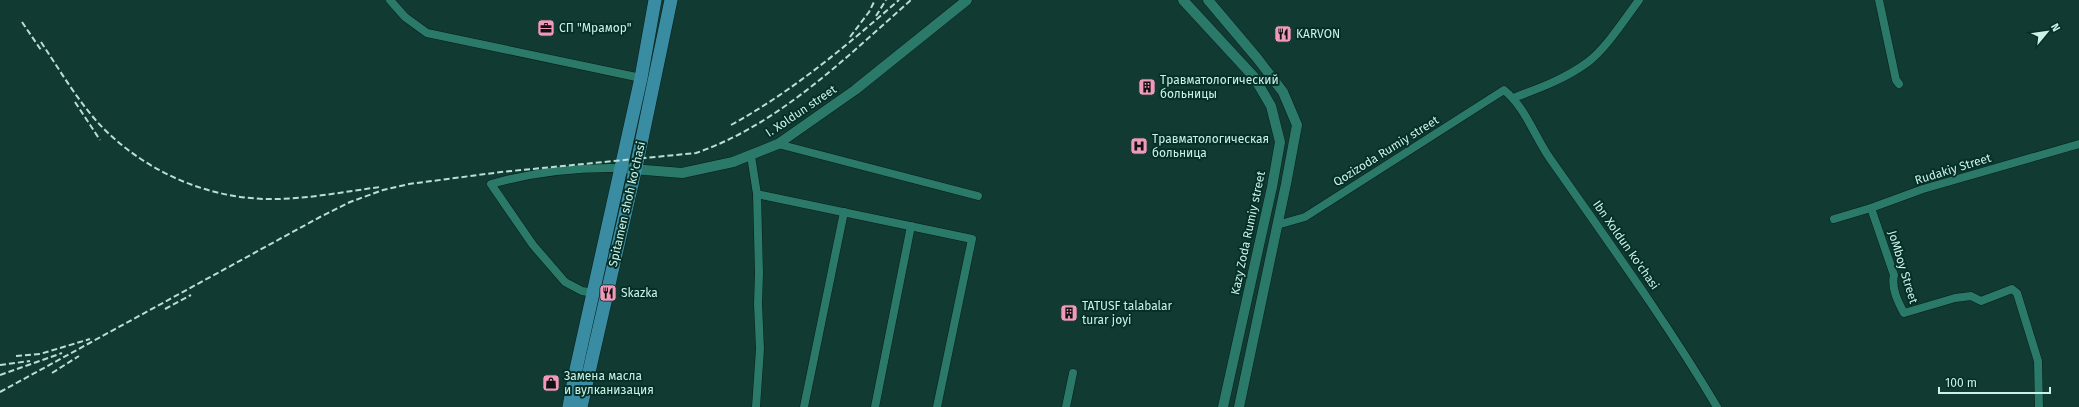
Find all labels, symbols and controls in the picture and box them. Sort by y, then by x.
north arrow [2027,12,2067,52]
office icon: СП "Мрамор" [536,18,556,38]
place label: СП "Мрамор" [559,21,632,35]
text: N [2048,21,2063,34]
restaurant icon: KARVON [1273,24,1293,44]
place label: KARVON [1296,27,1340,41]
place label: Травматологический больницы [1160,73,1279,101]
building icon: Травматологический больницы [1137,77,1157,97]
street label: I. Xoldun street [763,82,840,140]
street label: Qozizoda Rumiy street [1331,113,1442,189]
place label: Травматологическая больница [1152,132,1269,160]
hospital icon: Травматологическая больница [1129,136,1149,156]
street label: Spitamen shoh ko'chasi [606,140,648,268]
street label: Rudakiy Street [1913,151,1994,187]
street label: Kazy Zoda Rumiy street [1228,169,1268,296]
street label: Ibn Xoldun ko'chasi [1590,198,1662,292]
street label: JoMboy Street [1885,229,1921,306]
restaurant icon: Skazka [598,283,618,303]
place label: Skazka [621,286,658,300]
place label: TATUSF talabalar turar joyi [1082,299,1173,327]
building icon: TATUSF talabalar turar joyi [1059,303,1079,323]
place label: Замена масла и вулканизация [564,369,654,397]
scale bar [1939,369,2050,395]
shop icon: Замена масла и вулканизация [541,373,561,393]
text: 100 m [1945,376,1977,390]

